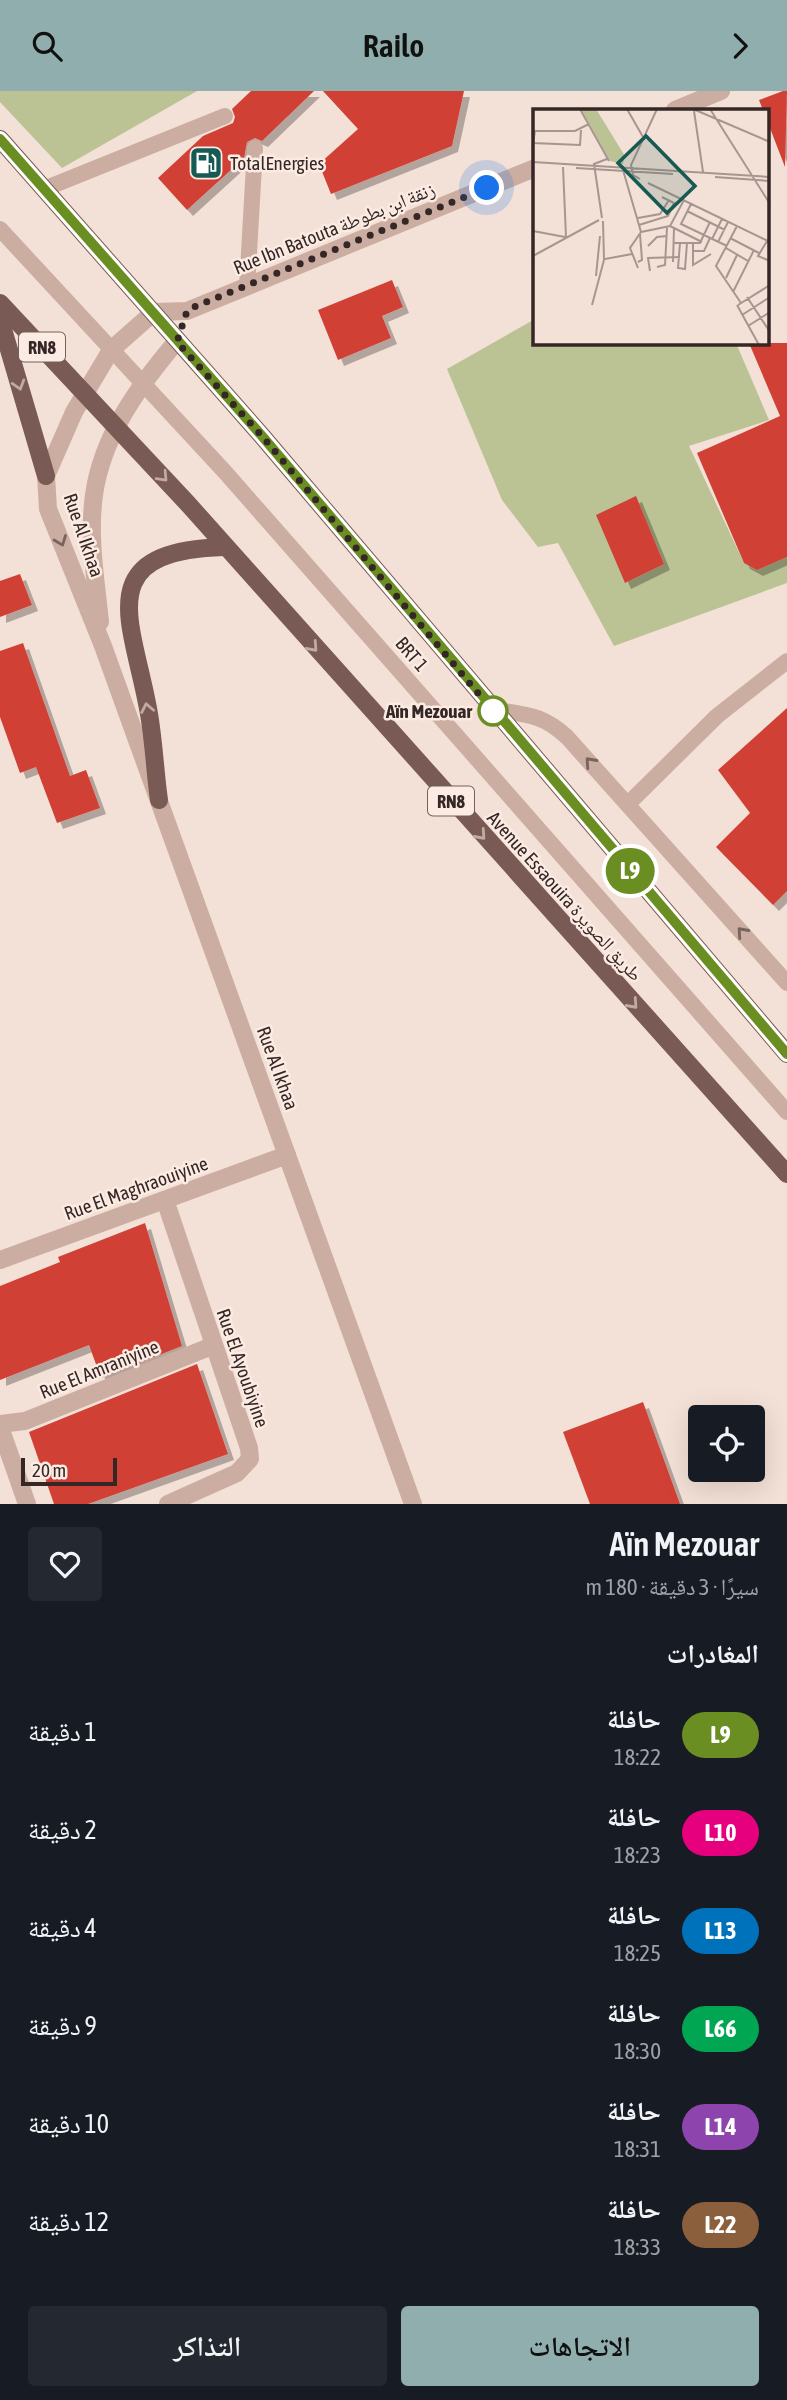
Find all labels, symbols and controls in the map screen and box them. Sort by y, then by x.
icon: search [28,27,66,65]
text: Railo [363,27,424,64]
icon: forward [721,27,759,65]
inset map [533,109,770,345]
fuel station icon: TotalEnergies [187,144,225,182]
place label: TotalEnergies [230,152,325,174]
your location [469,170,504,205]
street label: Rue Ibn Batouta زنقة ابن بطوطة [230,177,438,279]
road number: RN8 [19,333,65,361]
one-way arrow [10,378,25,390]
one-way arrow [154,469,167,482]
street label: Rue Al Ikhaa [59,490,109,580]
one-way arrow [53,535,67,547]
street label: BRT 1 [391,632,433,676]
one-way arrow [305,639,318,652]
marker: Aïn Mezouar [478,696,508,726]
place label: Aïn Mezouar [385,700,472,722]
one-way arrow [141,702,156,714]
one-way arrow [586,757,598,770]
road number: RN8 [428,787,474,815]
street label: Avenue Essaouira طريق الصويرة [482,807,647,986]
one-way arrow [473,827,485,840]
line badge: L9 [598,848,662,894]
text: L9 [620,857,640,884]
one-way arrow [737,927,750,940]
one-way arrow [625,996,638,1009]
street label: Rue Al Ikhaa [253,1023,303,1113]
street label: Rue El Maghraouiyine [61,1152,211,1224]
street label: Rue El Ayoubiyine [212,1306,274,1430]
street label: Rue El Amraniyine [36,1335,162,1403]
map controls [688,1405,765,1482]
button: locate [688,1405,765,1482]
scale bar [21,1455,117,1487]
text: 20 m [32,1459,66,1481]
text: Aïn Mezouar [610,1525,759,1563]
button: heart [28,1527,102,1601]
text: سيرًا · 3 دقيقة · 180 m [585,1574,759,1600]
text: المغادرات [667,1639,759,1669]
text: حافلة [607,1704,661,1734]
text: 1 دقيقة [28,1717,97,1747]
text: L9 [710,1721,731,1748]
text: 18:22 [614,1744,661,1770]
text: حافلة [607,1802,661,1832]
text: 2 دقيقة [28,1815,97,1845]
text: L10 [705,1819,736,1846]
text: 18:23 [614,1842,661,1868]
text: حافلة [607,1900,661,1930]
text: 4 دقيقة [28,1913,97,1943]
text: L13 [705,1917,736,1944]
text: 18:25 [614,1940,661,1966]
text: حافلة [607,1998,661,2028]
text: 9 دقيقة [28,2011,97,2041]
text: L66 [705,2015,736,2042]
text: 18:30 [614,2038,661,2064]
text: حافلة [607,2096,661,2126]
text: 10 دقيقة [28,2109,109,2139]
text: L14 [705,2113,736,2140]
text: 18:31 [614,2136,661,2162]
text: حافلة [607,2194,661,2224]
text: 12 دقيقة [28,2207,109,2237]
text: L22 [705,2211,736,2238]
text: 18:33 [614,2234,661,2260]
button: التذاكر [28,2306,387,2386]
button: الاتجاهات [401,2306,759,2386]

